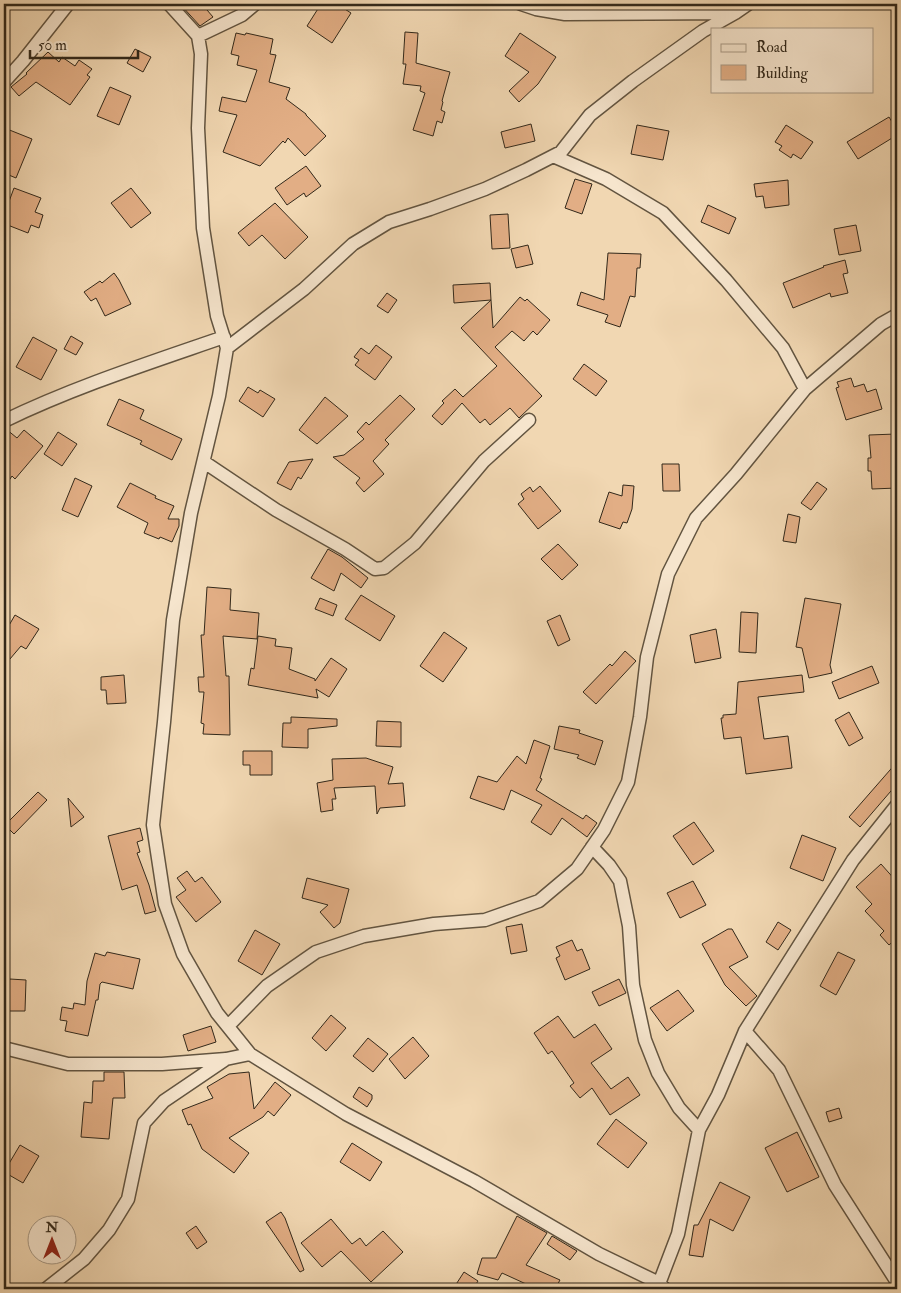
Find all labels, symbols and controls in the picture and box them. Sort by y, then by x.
scale bar [30,28,138,60]
legend [711,28,874,92]
text: 50 m [38,36,67,55]
text: Road [756,38,788,57]
text: Building [756,64,808,83]
north arrow [28,1216,78,1266]
text: N [45,1219,59,1236]

